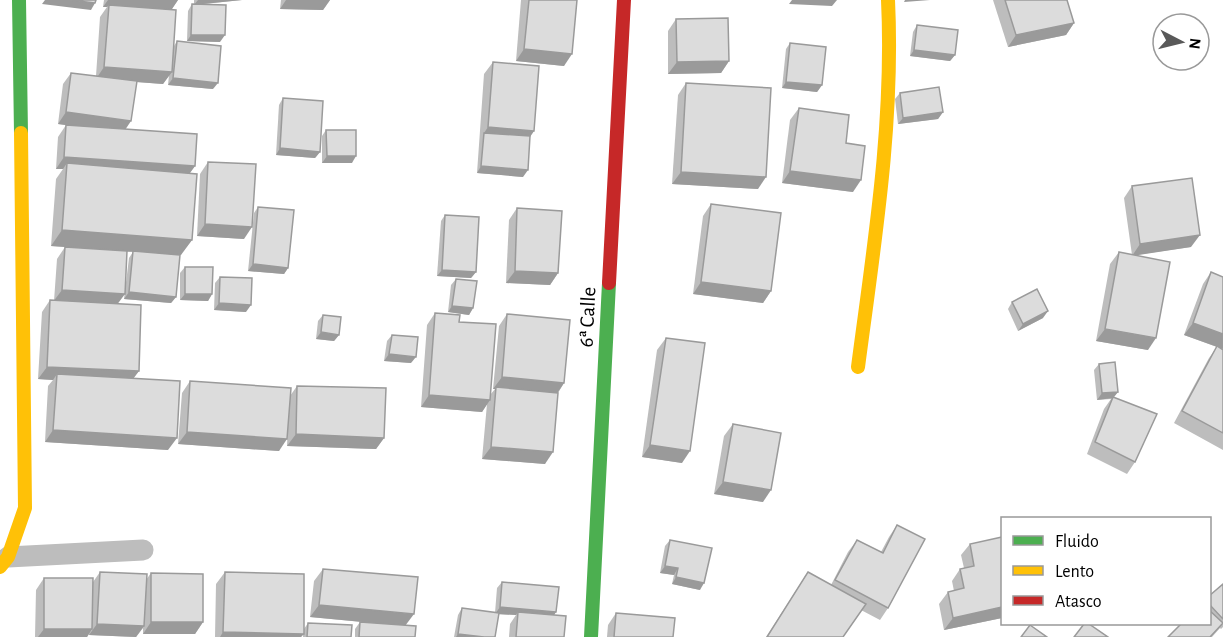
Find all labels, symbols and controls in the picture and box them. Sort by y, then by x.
north arrow [1151,12,1211,72]
text: N [1186,37,1204,50]
street label: 6ª Calle [575,286,600,348]
legend [1001,517,1211,625]
text: Fluido [1055,533,1099,551]
text: Lento [1055,563,1094,581]
text: Atasco [1055,593,1102,611]

